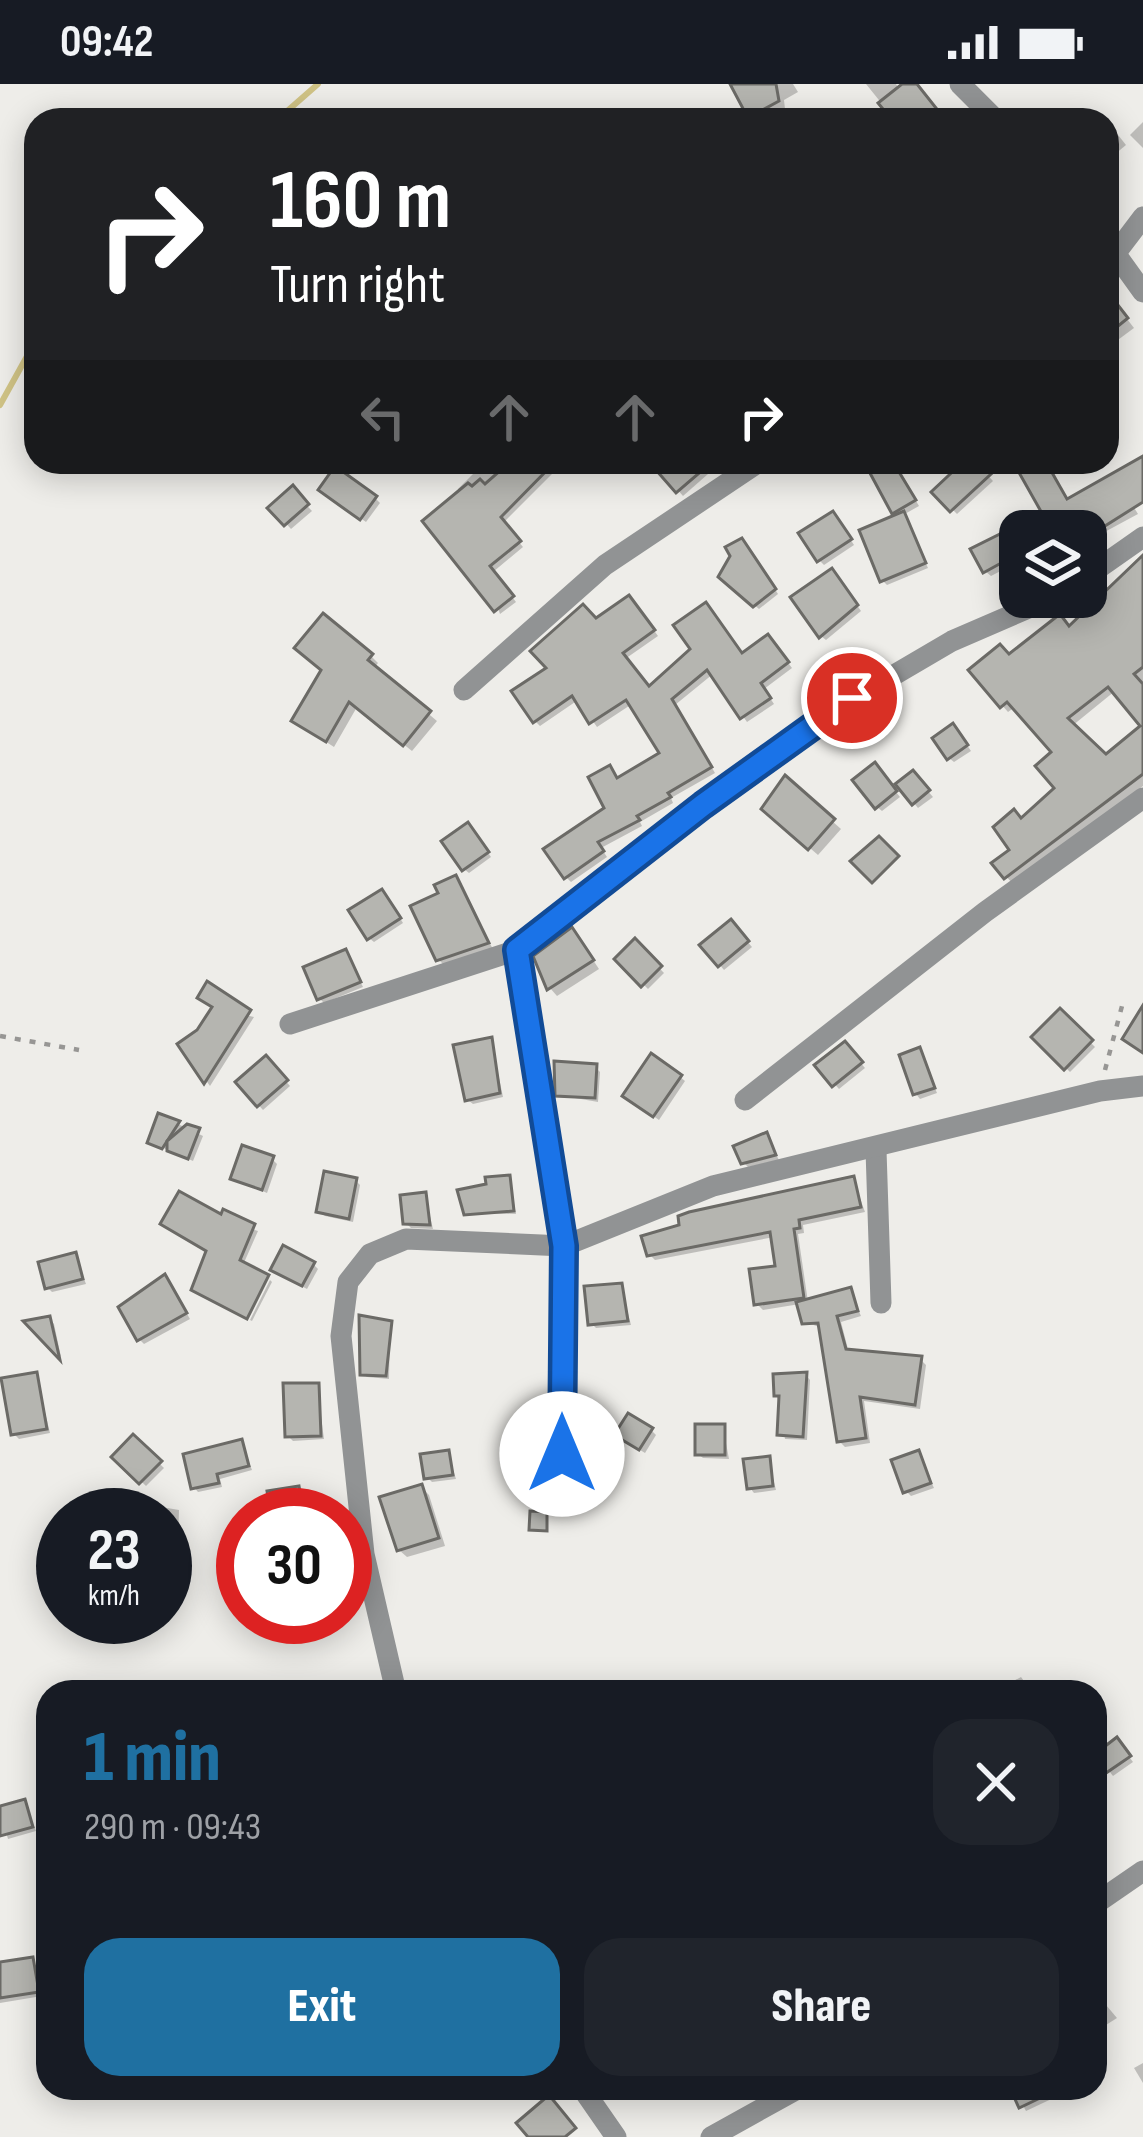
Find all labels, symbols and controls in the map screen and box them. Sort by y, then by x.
text: 09:42 [60,15,154,70]
text: 160 m [270,151,451,252]
icon: right [72,156,228,312]
text: Turn right [270,253,445,318]
icon: left [350,384,416,450]
icon: ahead [476,384,542,450]
icon: ahead [602,384,668,450]
icon: right [728,384,794,450]
map controls [999,510,1107,618]
button: layers [999,510,1107,618]
pin [801,647,903,749]
icon: arrive [819,665,885,731]
position arrow [499,1391,625,1517]
speed limit sign: 30 [216,1488,372,1644]
text: 23 [87,1515,141,1587]
text: km/h [88,1578,140,1614]
text: 1 min [84,1715,221,1802]
button: close [933,1719,1059,1845]
text: 290 m · 09:43 [84,1804,261,1851]
button: Exit [84,1938,560,2076]
button: Share [584,1938,1059,2076]

